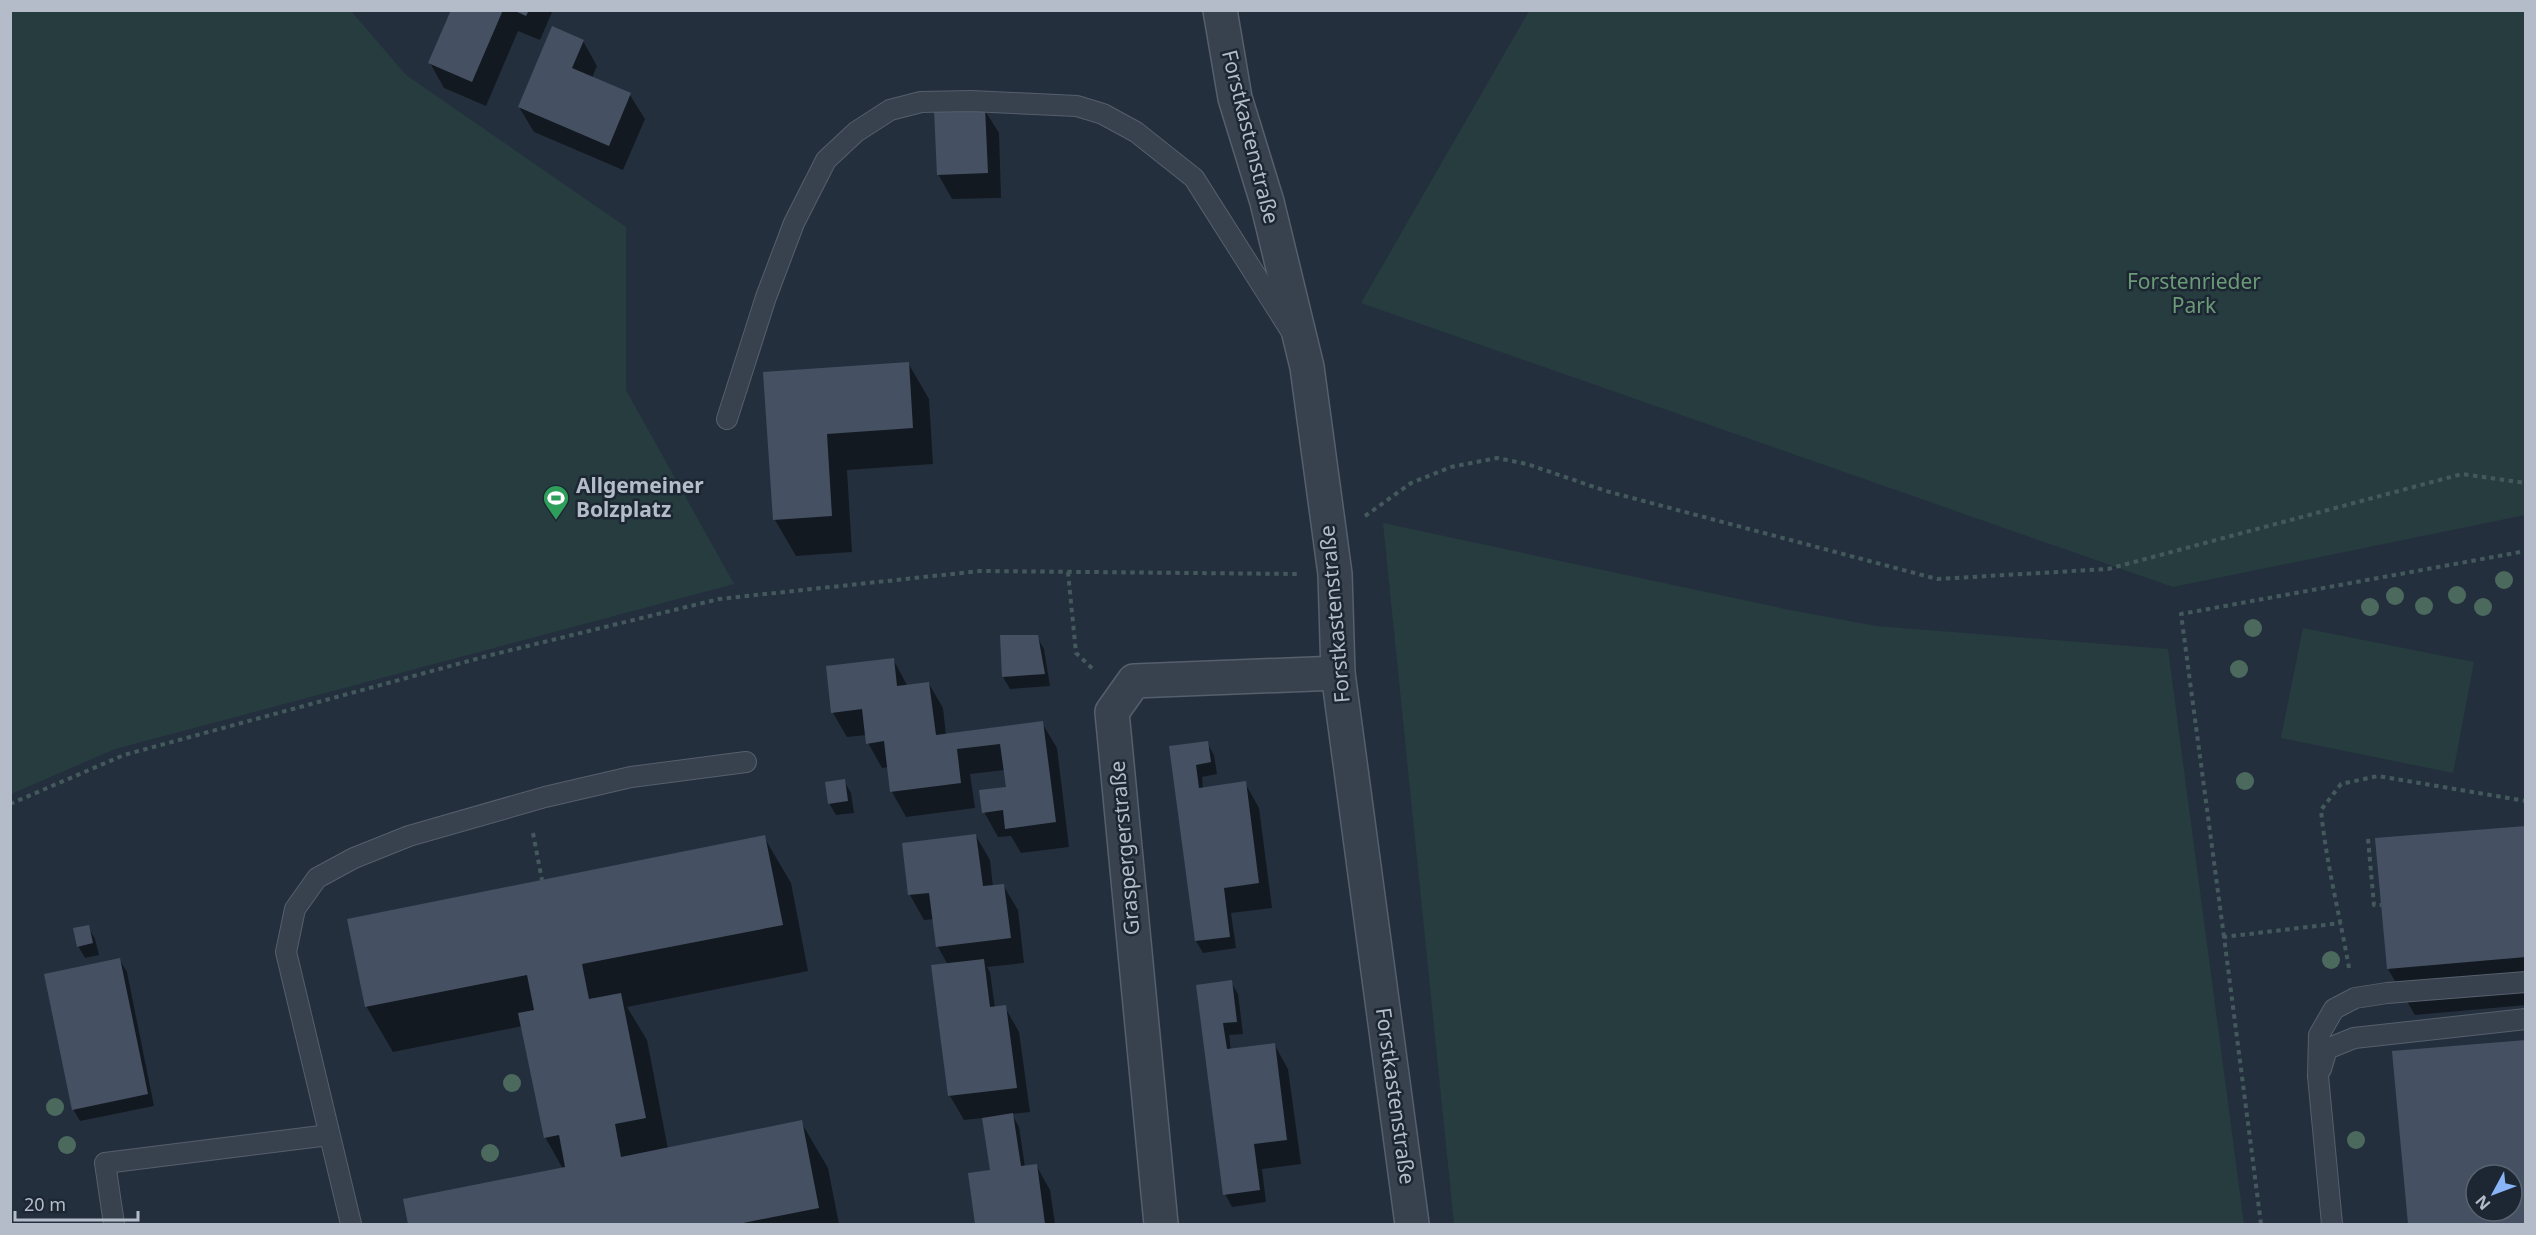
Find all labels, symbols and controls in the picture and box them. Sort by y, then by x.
street label: Forstkastenstraße [1216,47,1286,227]
park label: Forstenrieder Park [2127,267,2261,319]
place label: Allgemeiner Bolzplatz [576,471,704,523]
sports icon: Allgemeiner Bolzplatz [541,483,571,521]
street label: Forstkastenstraße [1312,524,1356,704]
street label: Graspergerstraße [1102,760,1146,936]
street label: Forstkastenstraße [1370,1006,1422,1186]
north arrow [2464,1163,2524,1223]
scale bar [15,1184,138,1222]
text: N [2470,1191,2495,1215]
text: 20 m [24,1192,66,1216]

